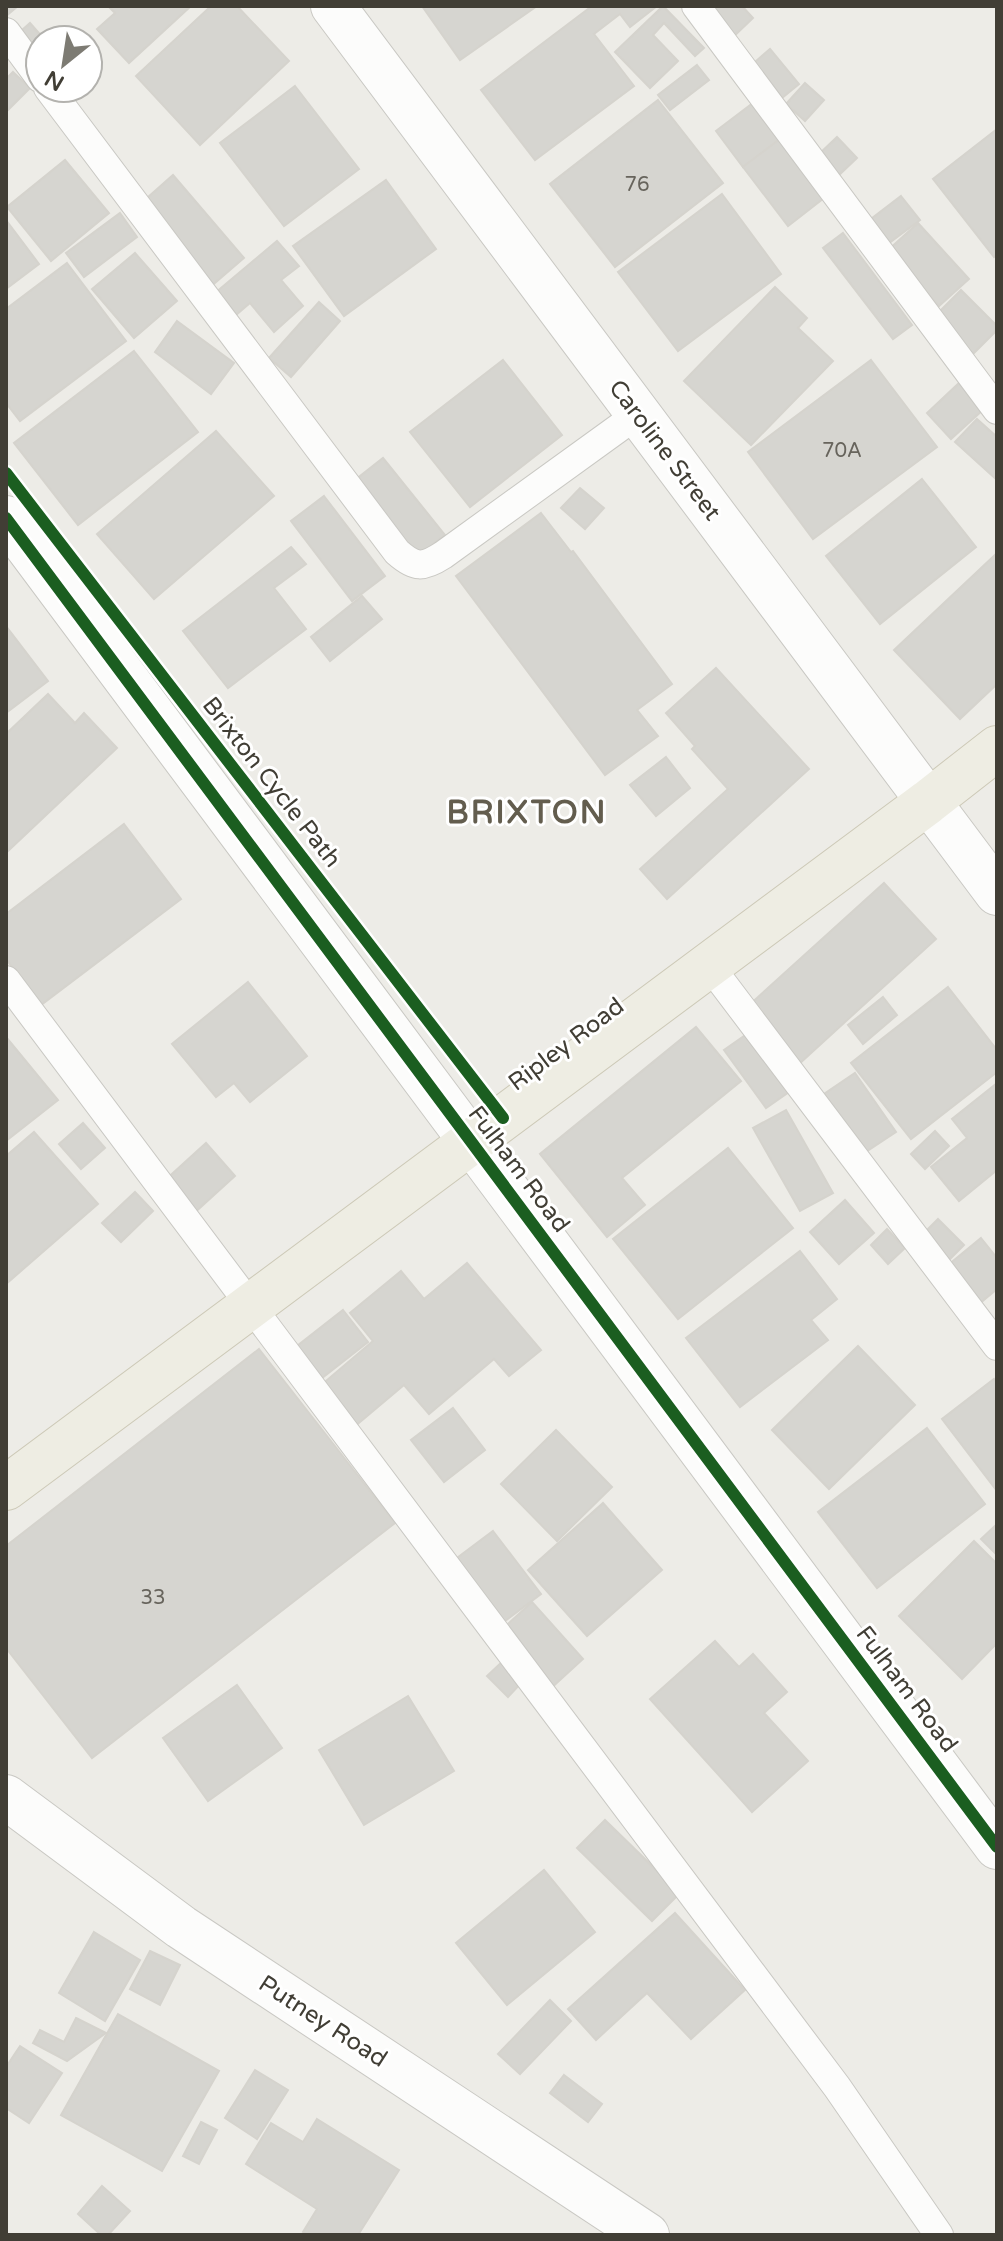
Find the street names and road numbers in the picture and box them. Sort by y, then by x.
street label: Caroline Street [602,374,727,526]
street label: Brixton Cycle Path [196,691,347,873]
street label: Ripley Road [503,992,630,1097]
street label: Fulham Road [462,1100,576,1238]
street label: Fulham Road [850,1620,964,1758]
street label: Putney Road [253,1969,392,2074]

